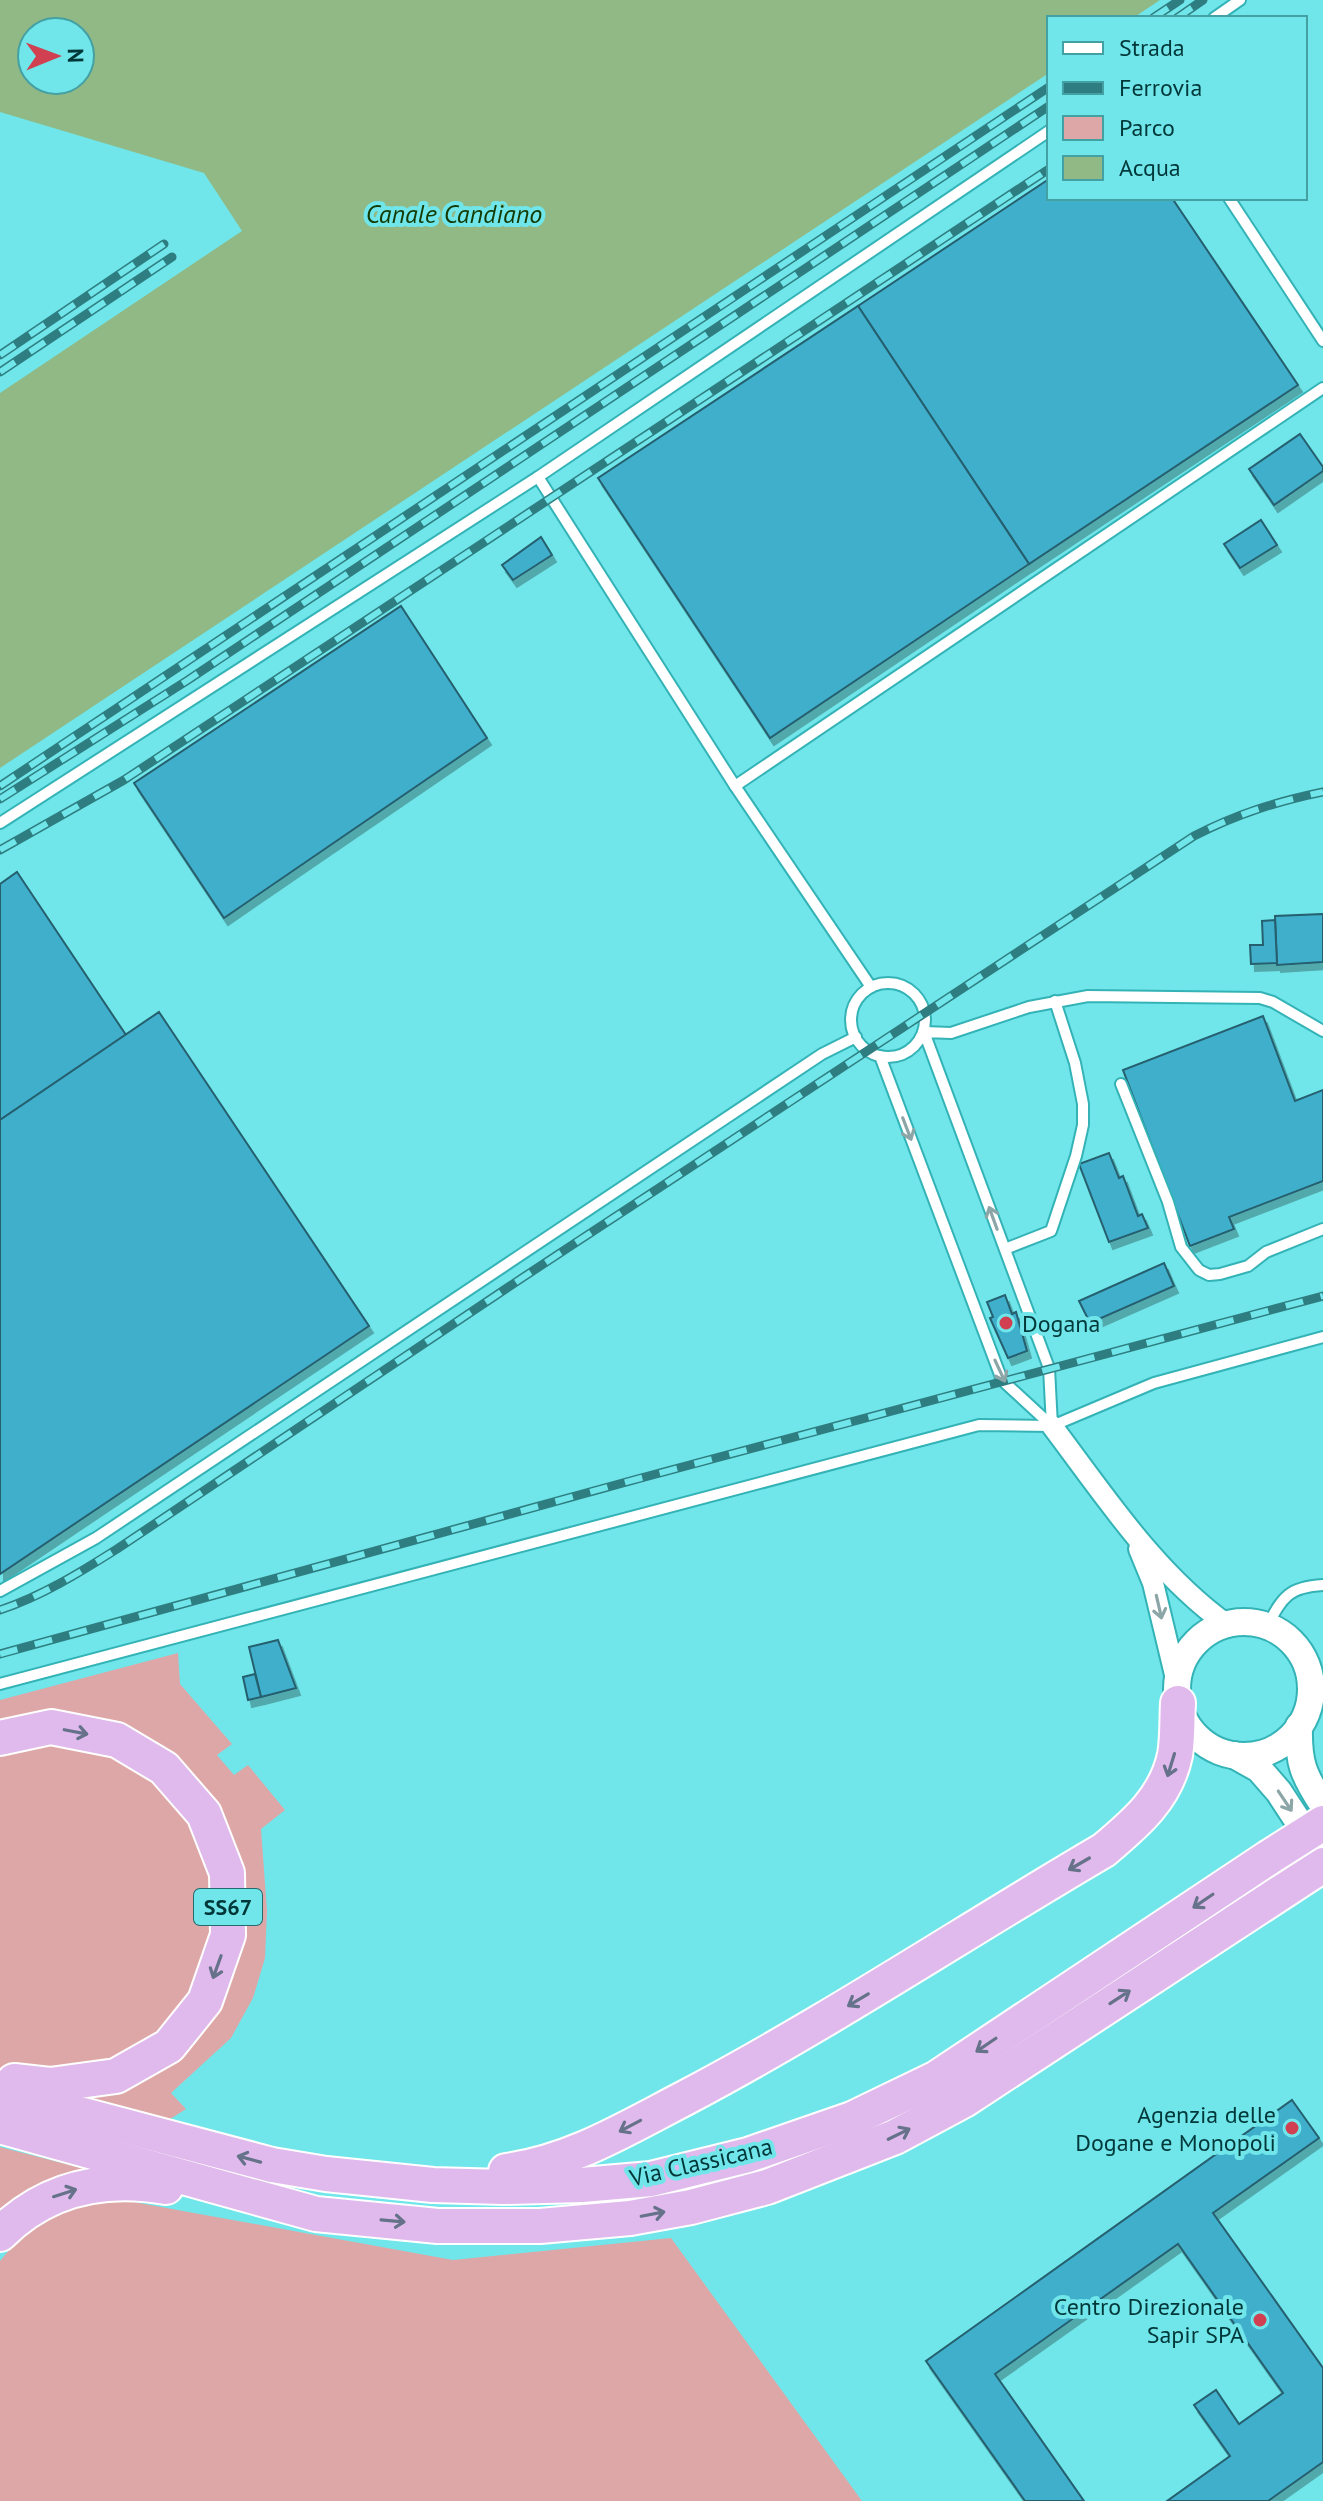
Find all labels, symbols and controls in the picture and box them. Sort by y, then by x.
north arrow [16,16,96,96]
legend [1047,16,1307,200]
text: Strada [1119,32,1185,63]
text: N [62,48,90,63]
text: Ferrovia [1119,72,1202,103]
text: Parco [1119,112,1175,143]
text: Acqua [1119,152,1181,183]
water label: Canale Candiano [366,197,542,230]
one-way arrow [901,1116,915,1140]
one-way arrow [985,1206,999,1231]
place label: Dogana [1022,1308,1100,1339]
marker: Dogana [997,1314,1015,1332]
one-way arrow [993,1359,1008,1383]
one-way arrow [1152,1594,1167,1619]
one-way arrow [63,1726,89,1741]
one-way arrow [1163,1752,1178,1777]
one-way arrow [1277,1790,1293,1812]
one-way arrow [1068,1856,1091,1872]
road number: SS67 [194,1889,262,1925]
one-way arrow [1192,1893,1214,1910]
one-way arrow [209,1954,223,1978]
one-way arrow [1108,1989,1131,2005]
one-way arrow [846,1993,870,2008]
one-way arrow [976,2037,998,2054]
place label: Agenzia delle Dogane e Monopoli [1075,2099,1276,2158]
one-way arrow [619,2119,643,2135]
marker: Agenzia delle Dogane e Monopoli [1283,2119,1301,2137]
one-way arrow [887,2126,911,2141]
street label: Via Classicana [626,2131,775,2194]
one-way arrow [236,2151,262,2166]
one-way arrow [52,2184,77,2199]
one-way arrow [639,2206,665,2221]
one-way arrow [380,2214,406,2229]
place label: Centro Direzionale Sapir SPA [1054,2291,1244,2350]
marker: Centro Direzionale Sapir SPA [1251,2311,1269,2329]

